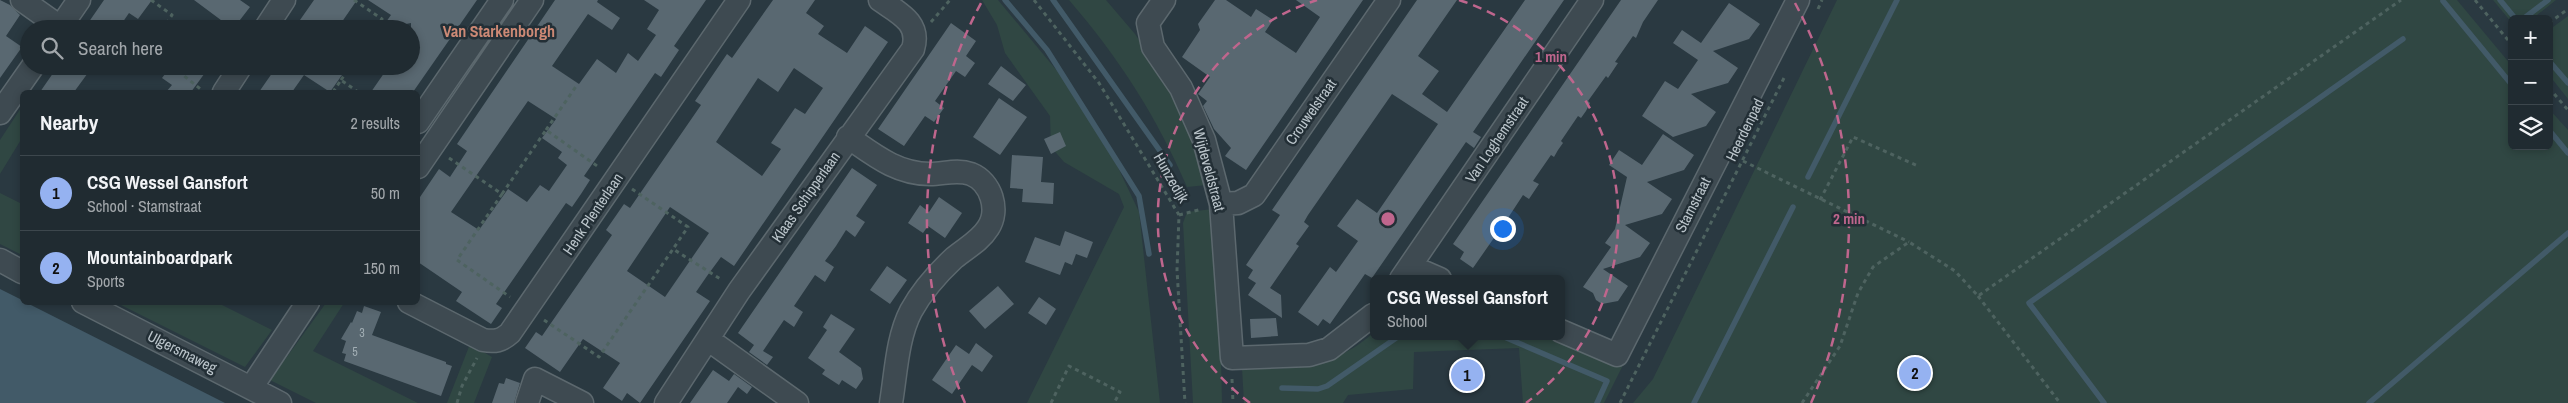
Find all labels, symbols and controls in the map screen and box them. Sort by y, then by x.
map controls [2508,15,2553,150]
button: + [2508,15,2553,60]
search box [20,20,420,75]
district label: Van Starkenborgh [443,20,555,42]
icon: search [38,34,66,62]
text: Search here [78,35,163,61]
text: 1 min [1535,46,1567,67]
button: − [2508,60,2553,105]
street label: Crouwelstraat [1280,74,1341,149]
street label: Van Loghemstraat [1460,92,1533,187]
street label: Heerdenpad [1720,95,1769,165]
button: layers [2508,105,2553,150]
text: Nearby [40,108,98,137]
text: 2 results [350,112,400,134]
street label: Wijdeveldstraat [1188,126,1231,214]
street label: Klaas Schipperlaan [766,147,845,246]
street label: Hunzedijk [1149,149,1195,207]
text: CSG Wessel Gansfort [87,169,248,195]
street label: Henk Plenterlaan [557,169,628,259]
street label: Stamstraat [1670,173,1716,236]
text: 1 [52,182,60,204]
text: 50 m [371,182,400,204]
text: School · Stamstraat [87,195,202,217]
text: 2 min [1833,208,1865,229]
centre of rings [1379,210,1397,228]
your location [1490,216,1516,242]
text: Mountainboardpark [87,244,232,270]
text: 2 [52,257,60,279]
text: 150 m [364,257,400,279]
text: Sports [87,270,125,292]
popup [1370,275,1565,340]
text: CSG Wessel Gansfort [1387,284,1548,310]
text: School [1387,310,1427,332]
street label: Ulgersmaweg [144,325,221,378]
house number: 3 [359,325,365,341]
house number: 5 [352,344,358,360]
pin: 2 [1899,354,1931,392]
pin: 1 [1451,356,1483,394]

